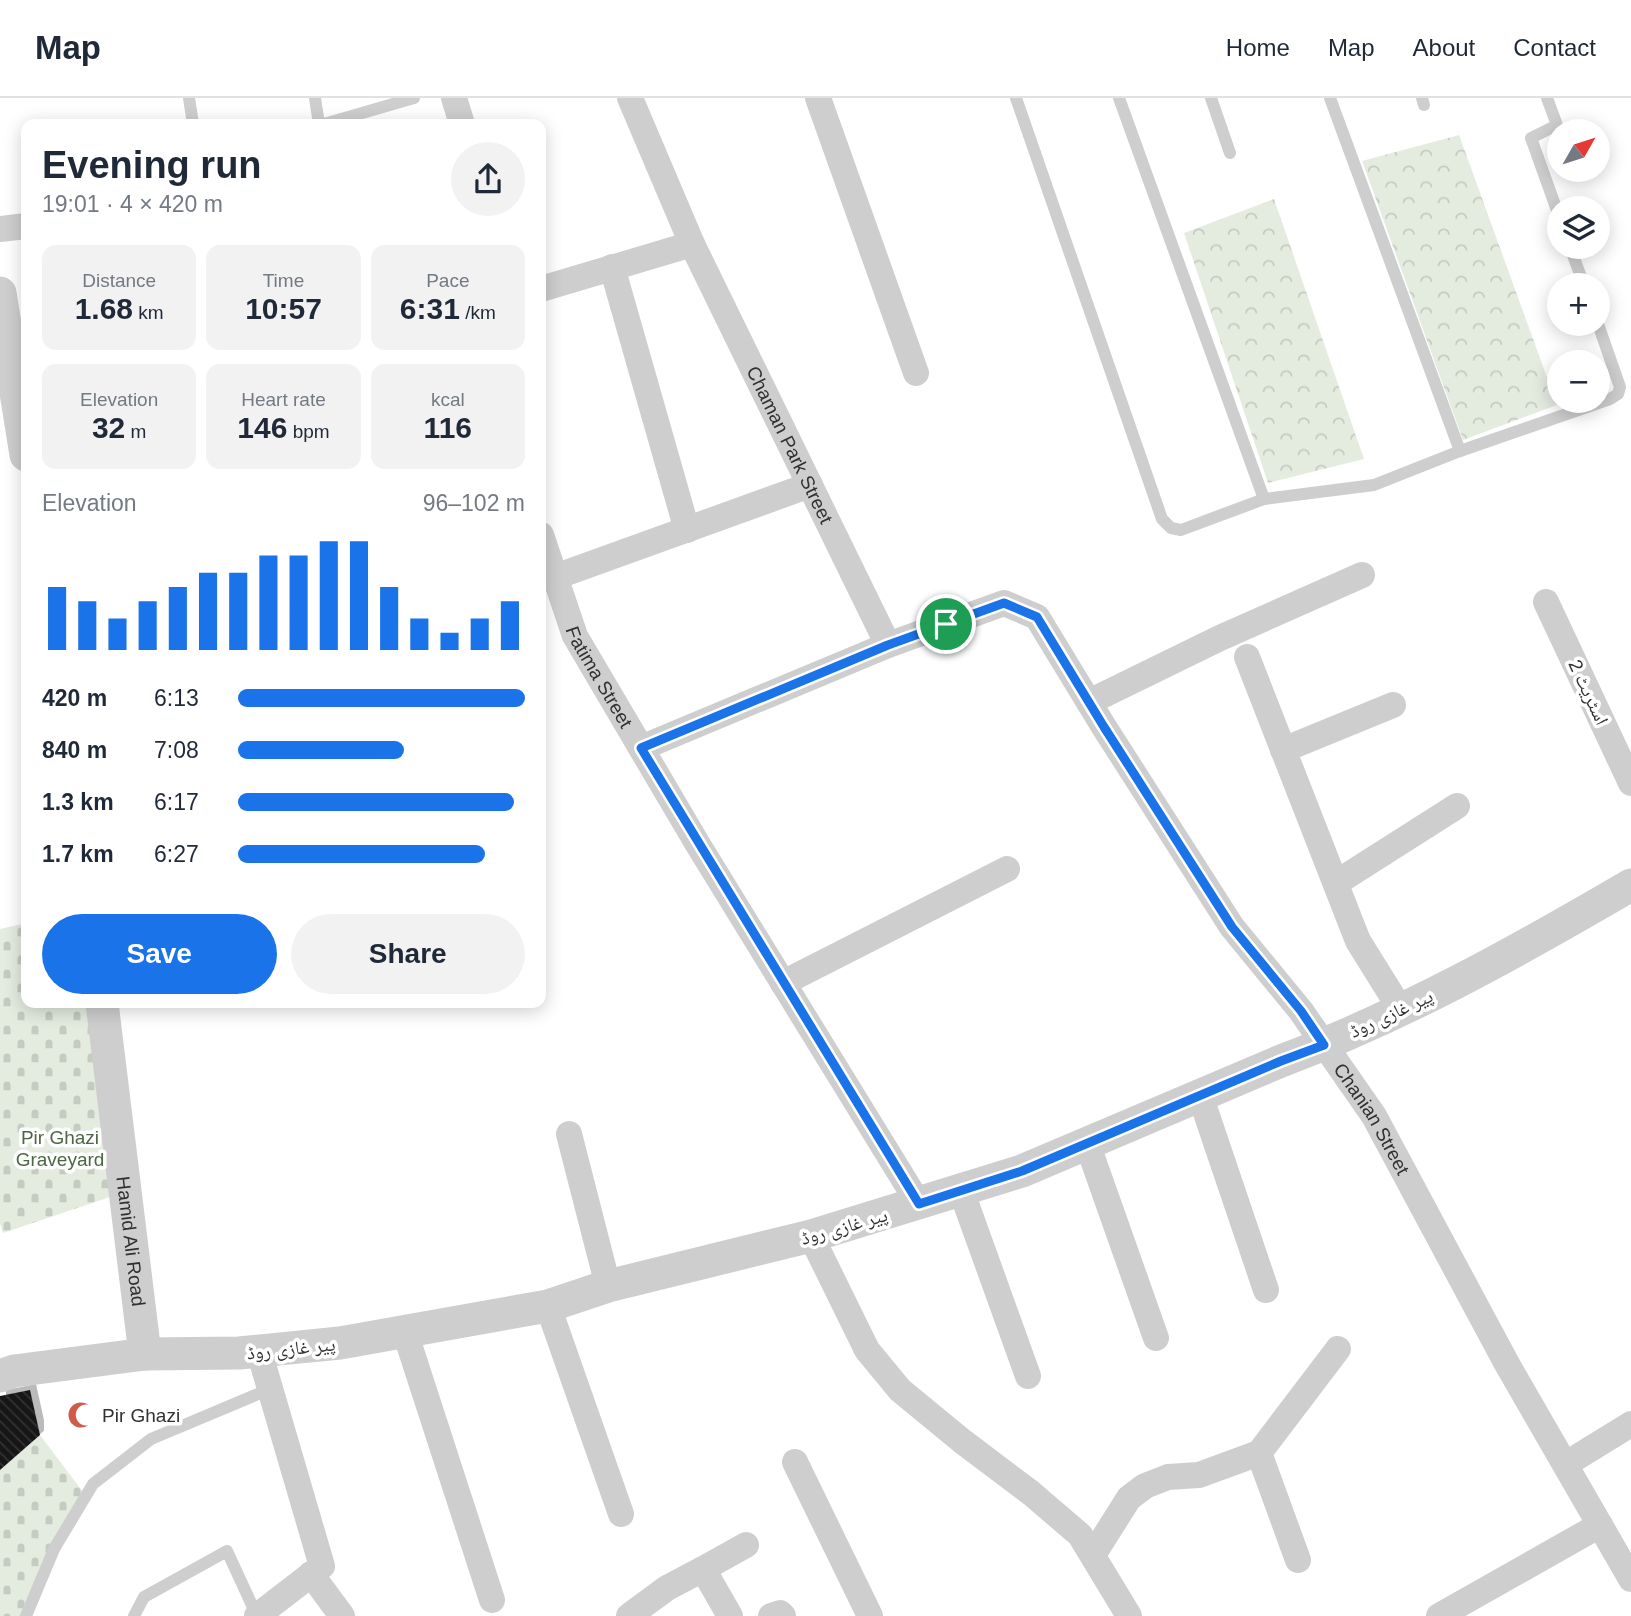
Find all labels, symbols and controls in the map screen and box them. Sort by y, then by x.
text: Map [35,29,101,66]
text: Home [1226,34,1290,61]
text: Map [1328,34,1375,61]
text: About [1413,34,1475,61]
text: Contact [1513,34,1596,61]
north arrow [1547,119,1610,182]
map controls [1547,119,1610,413]
button: share [451,142,525,216]
text: Evening run [42,144,262,186]
text: 19:01 · 4 × 420 m [42,191,223,217]
button: layers [1547,196,1610,259]
text: Distance [82,270,156,291]
text: Time [263,270,304,291]
text: Pace [426,270,469,291]
button: + [1547,273,1610,336]
text: 1.68 [75,292,133,325]
text: 10:57 [245,292,322,325]
text: 6:31 [400,292,460,325]
text: km [133,302,164,323]
text: /km [460,302,496,323]
button: − [1547,350,1610,413]
street label: Chaman Park Street [742,363,837,528]
text: Elevation [80,389,158,410]
text: Heart rate [241,389,326,410]
text: kcal [431,389,465,410]
text: 32 [92,411,125,444]
text: 146 [237,411,287,444]
text: 116 [424,411,472,444]
text: m [125,421,146,442]
text: bpm [287,421,330,442]
text: Elevation [42,490,137,516]
text: 96–102 m [423,490,525,516]
pin [916,594,976,654]
icon: arrive [927,605,965,643]
street label: Fatima Street [562,624,637,732]
street label: اسٹریٹ 2 [1563,656,1613,729]
text: 420 m [42,685,107,711]
text: 6:13 [154,685,199,711]
text: 840 m [42,737,107,763]
text: 7:08 [154,737,199,763]
text: 1.3 km [42,789,114,815]
text: 6:17 [154,789,199,815]
text: 1.7 km [42,841,114,867]
text: 6:27 [154,841,199,867]
button: Save [42,914,277,994]
button: Share [291,914,525,994]
street label: پیر غازی روڈ [1346,985,1437,1043]
street label: Chanian Street [1330,1059,1414,1179]
park label: Pir Ghazi Graveyard [16,1127,104,1170]
street label: Hamid Ali Road [112,1175,149,1308]
street label: پیر غازی روڈ [798,1204,890,1250]
street label: پیر غازی روڈ [246,1333,337,1365]
mosque icon: Pir Ghazi [66,1400,96,1430]
place label: Pir Ghazi [102,1405,180,1426]

